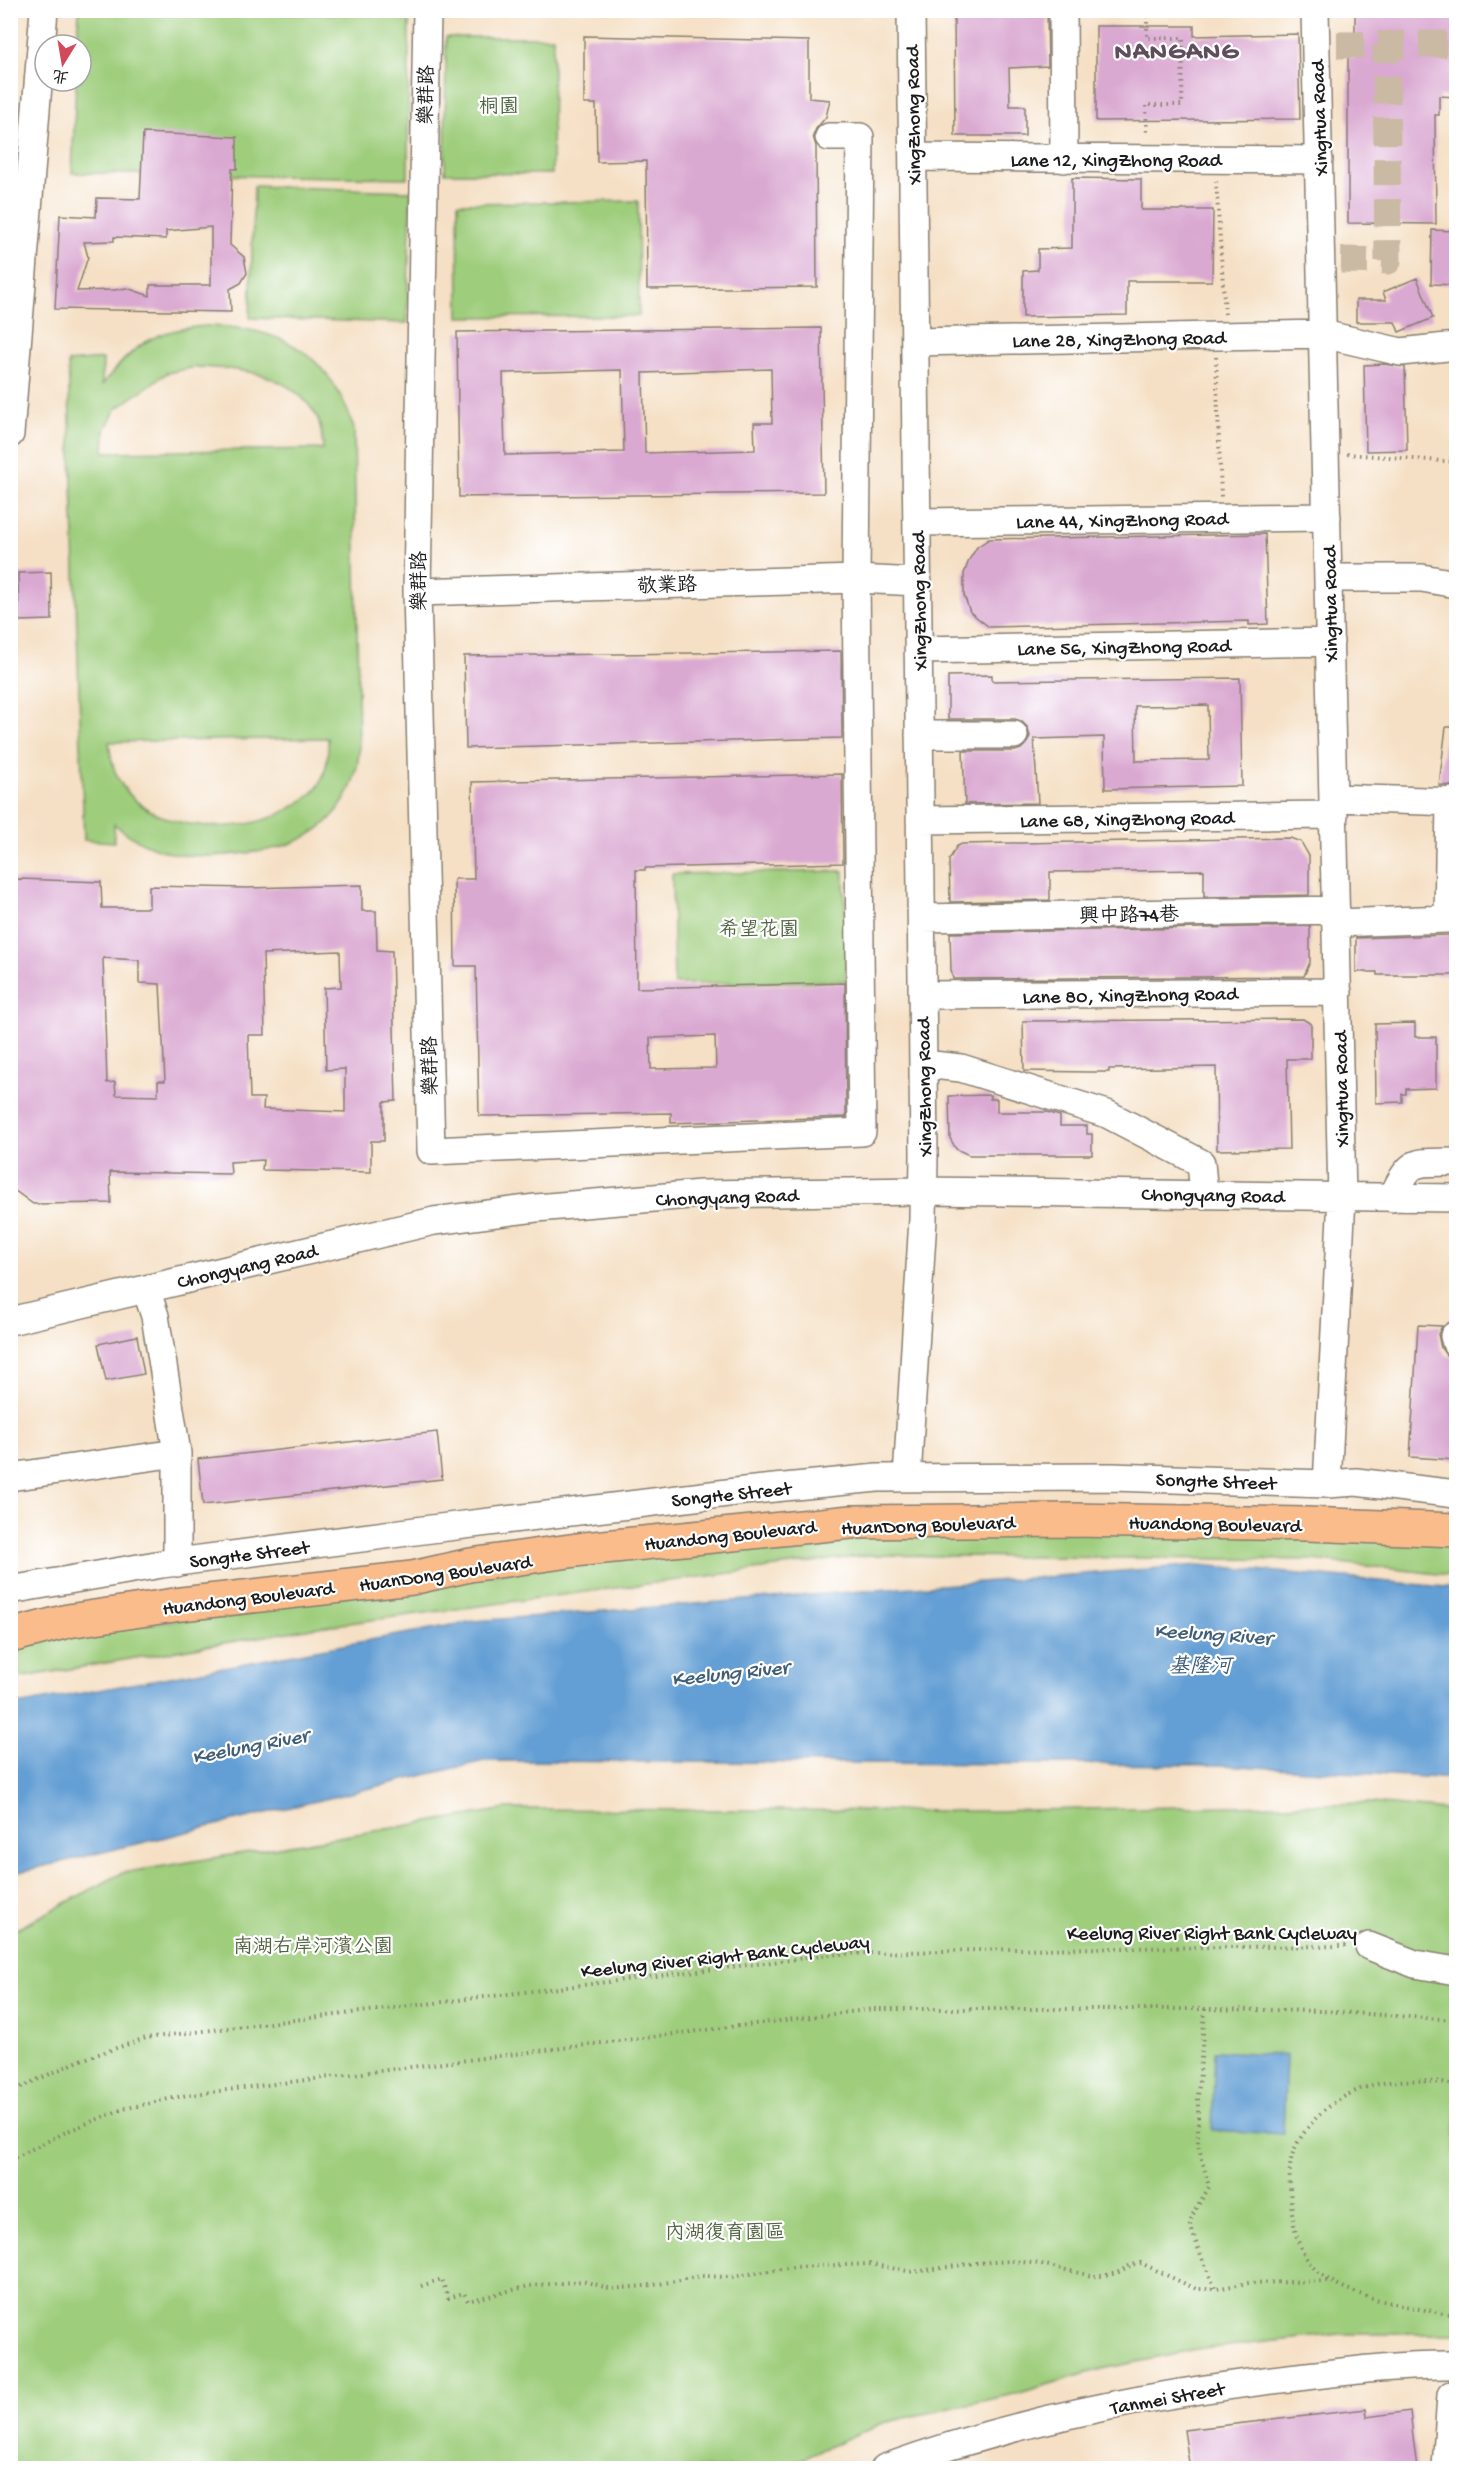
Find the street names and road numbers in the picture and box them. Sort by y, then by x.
street label: XingZhong Road [903,43,928,186]
street label: XingHua Road [1308,57,1335,177]
street label: 樂群路 [414,64,441,125]
street label: Lane 12, XingZhong Road [1010,151,1224,174]
street label: Lane 28, XingZhong Road [1012,328,1228,355]
street label: Lane 44, XingZhong Road [1016,509,1231,536]
street label: XingZhong Road [909,529,934,672]
street label: XingHua Road [1320,543,1345,663]
street label: 樂群路 [408,550,433,611]
street label: 敬業路 [637,573,699,600]
street label: Lane 56, XingZhong Road [1017,636,1233,663]
street label: Lane 68, XingZhong Road [1020,808,1237,835]
street label: 興中路74巷 [1079,903,1180,930]
street label: Lane 80, XingZhong Road [1022,984,1240,1011]
street label: XingZhong Road [914,1015,939,1158]
street label: XingHua Road [1331,1028,1356,1148]
street label: 樂群路 [418,1035,445,1096]
street label: Chongyang Road [655,1185,801,1213]
street label: Chongyang Road [1141,1185,1287,1210]
street label: Chongyang Road [175,1241,322,1296]
street label: SongHe Street [1155,1470,1278,1497]
street label: SongHe Street [670,1479,794,1514]
street label: HuanDong Boulevard [841,1513,1018,1542]
street label: Huandong Boulevard [1128,1513,1304,1540]
street label: Huandong Boulevard [643,1517,820,1558]
street label: SongHe Street [188,1538,312,1575]
street label: HuanDong Boulevard [358,1552,535,1599]
street label: Huandong Boulevard [161,1578,338,1622]
street label: Keelung River Right Bank Cycleway [1067,1924,1357,1947]
street label: Keelung River Right Bank Cycleway [580,1932,871,1985]
street label: Tanmei Street [1108,2379,1228,2422]

